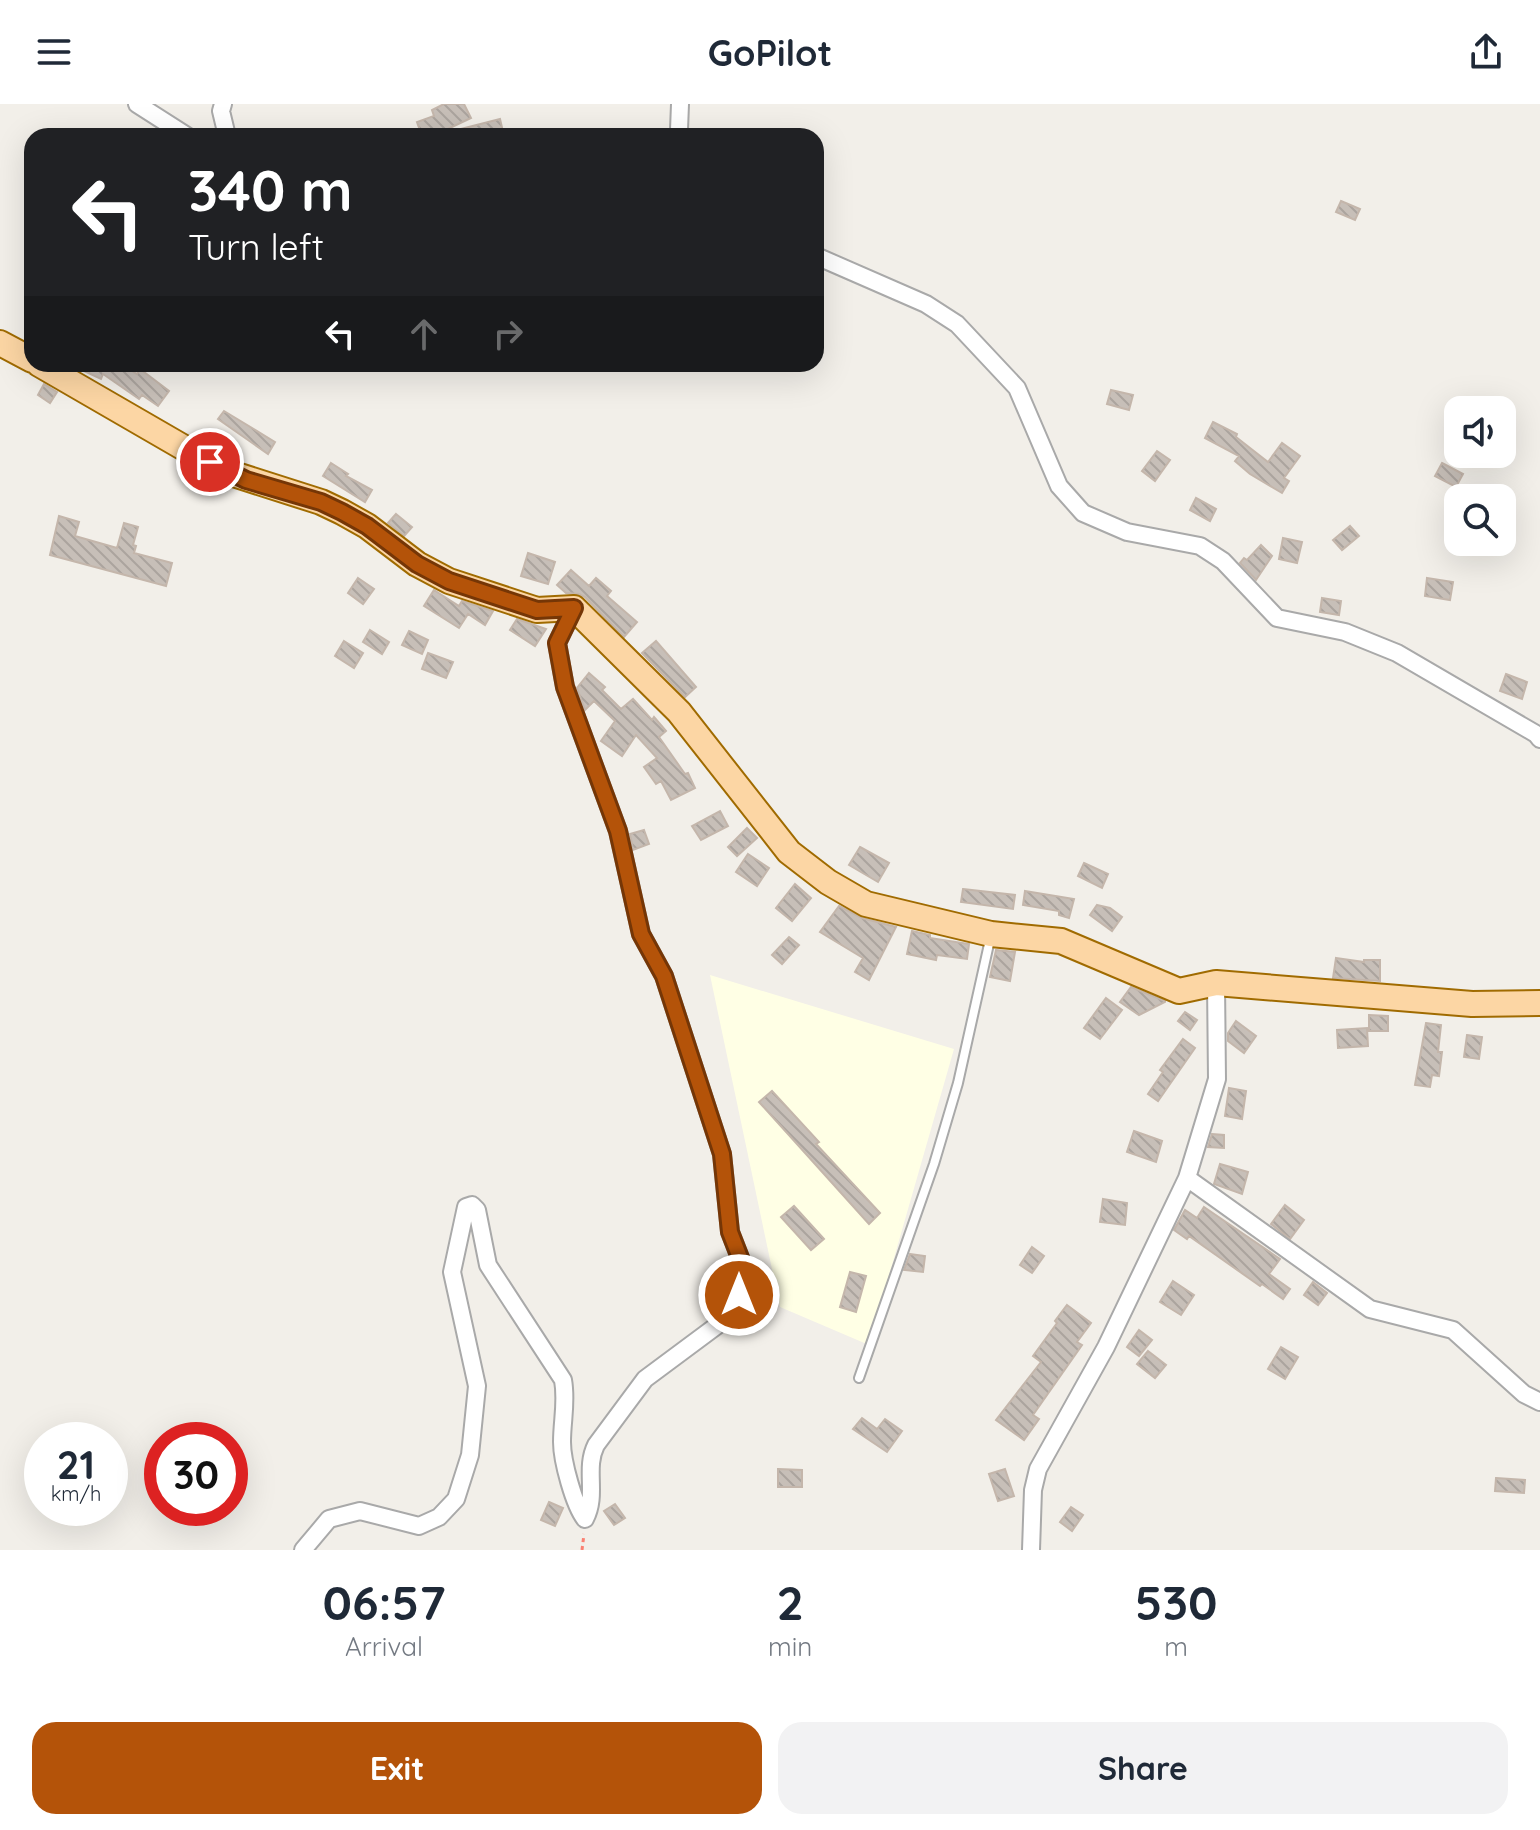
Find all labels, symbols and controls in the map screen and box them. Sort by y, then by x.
icon: menu [32,30,76,74]
text: GoPilot [708,30,832,75]
icon: share [1464,30,1508,74]
text: 340 m [188,155,353,225]
icon: left [56,160,160,264]
text: Turn left [188,224,324,269]
icon: left [318,312,362,356]
icon: ahead [402,312,446,356]
icon: right [486,312,530,356]
map controls [1444,396,1516,556]
button: sound [1444,396,1516,468]
pin [176,428,244,496]
icon: arrive [188,440,232,484]
button: search [1444,484,1516,556]
position arrow [697,1253,781,1337]
speed limit sign: 30 [144,1422,248,1526]
text: 21 [57,1439,95,1489]
text: km/h [51,1481,101,1506]
text: 06:57 [322,1572,446,1632]
text: 2 [776,1572,804,1632]
text: 530 [1135,1572,1218,1632]
text: Arrival [345,1630,423,1663]
text: min [768,1630,812,1663]
text: m [1164,1630,1188,1663]
button: Exit [32,1722,762,1814]
button: Share [778,1722,1508,1814]

